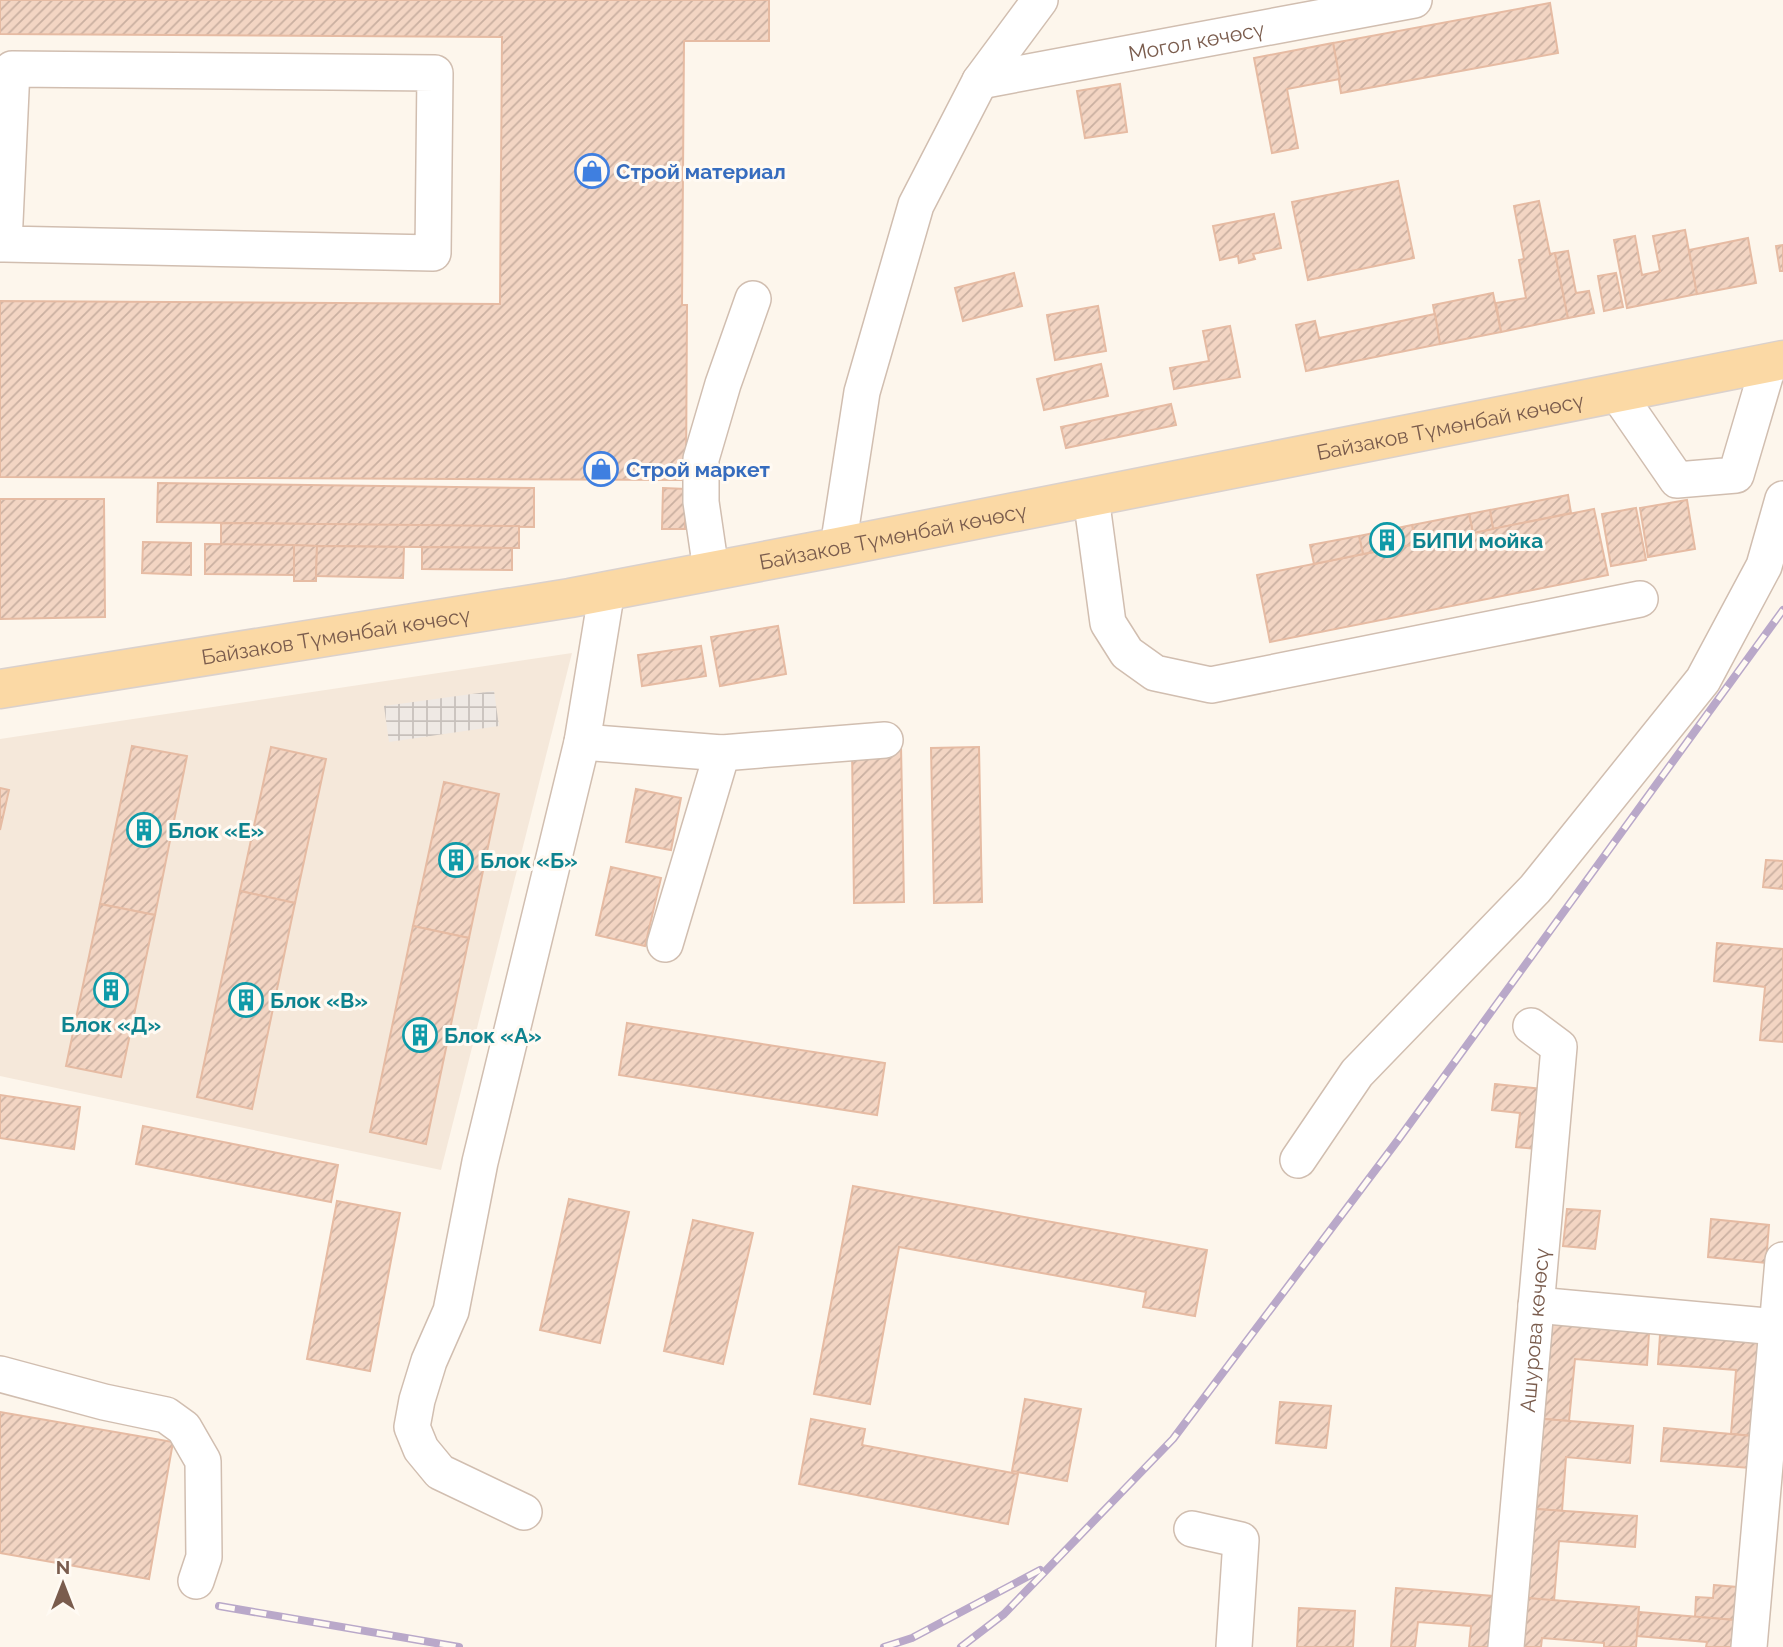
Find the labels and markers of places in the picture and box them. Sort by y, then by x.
shop icon: Строй материал [573,152,611,190]
place label: Строй материал [616,159,786,184]
shop icon: Строй маркет [582,450,620,488]
place label: Строй маркет [626,457,770,482]
building icon: БИПИ мойка [1368,521,1406,559]
place label: БИПИ мойка [1412,528,1543,553]
building icon: Блок «Е» [125,811,163,849]
place label: Блок «Е» [168,818,264,843]
building icon: Блок «Б» [437,841,475,879]
place label: Блок «Б» [480,848,578,873]
building icon: Блок «Д» [92,971,130,1009]
building icon: Блок «В» [227,981,265,1019]
place label: Блок «В» [270,988,368,1013]
place label: Блок «Д» [61,1012,161,1037]
building icon: Блок «А» [401,1016,439,1054]
place label: Блок «А» [444,1023,542,1048]

